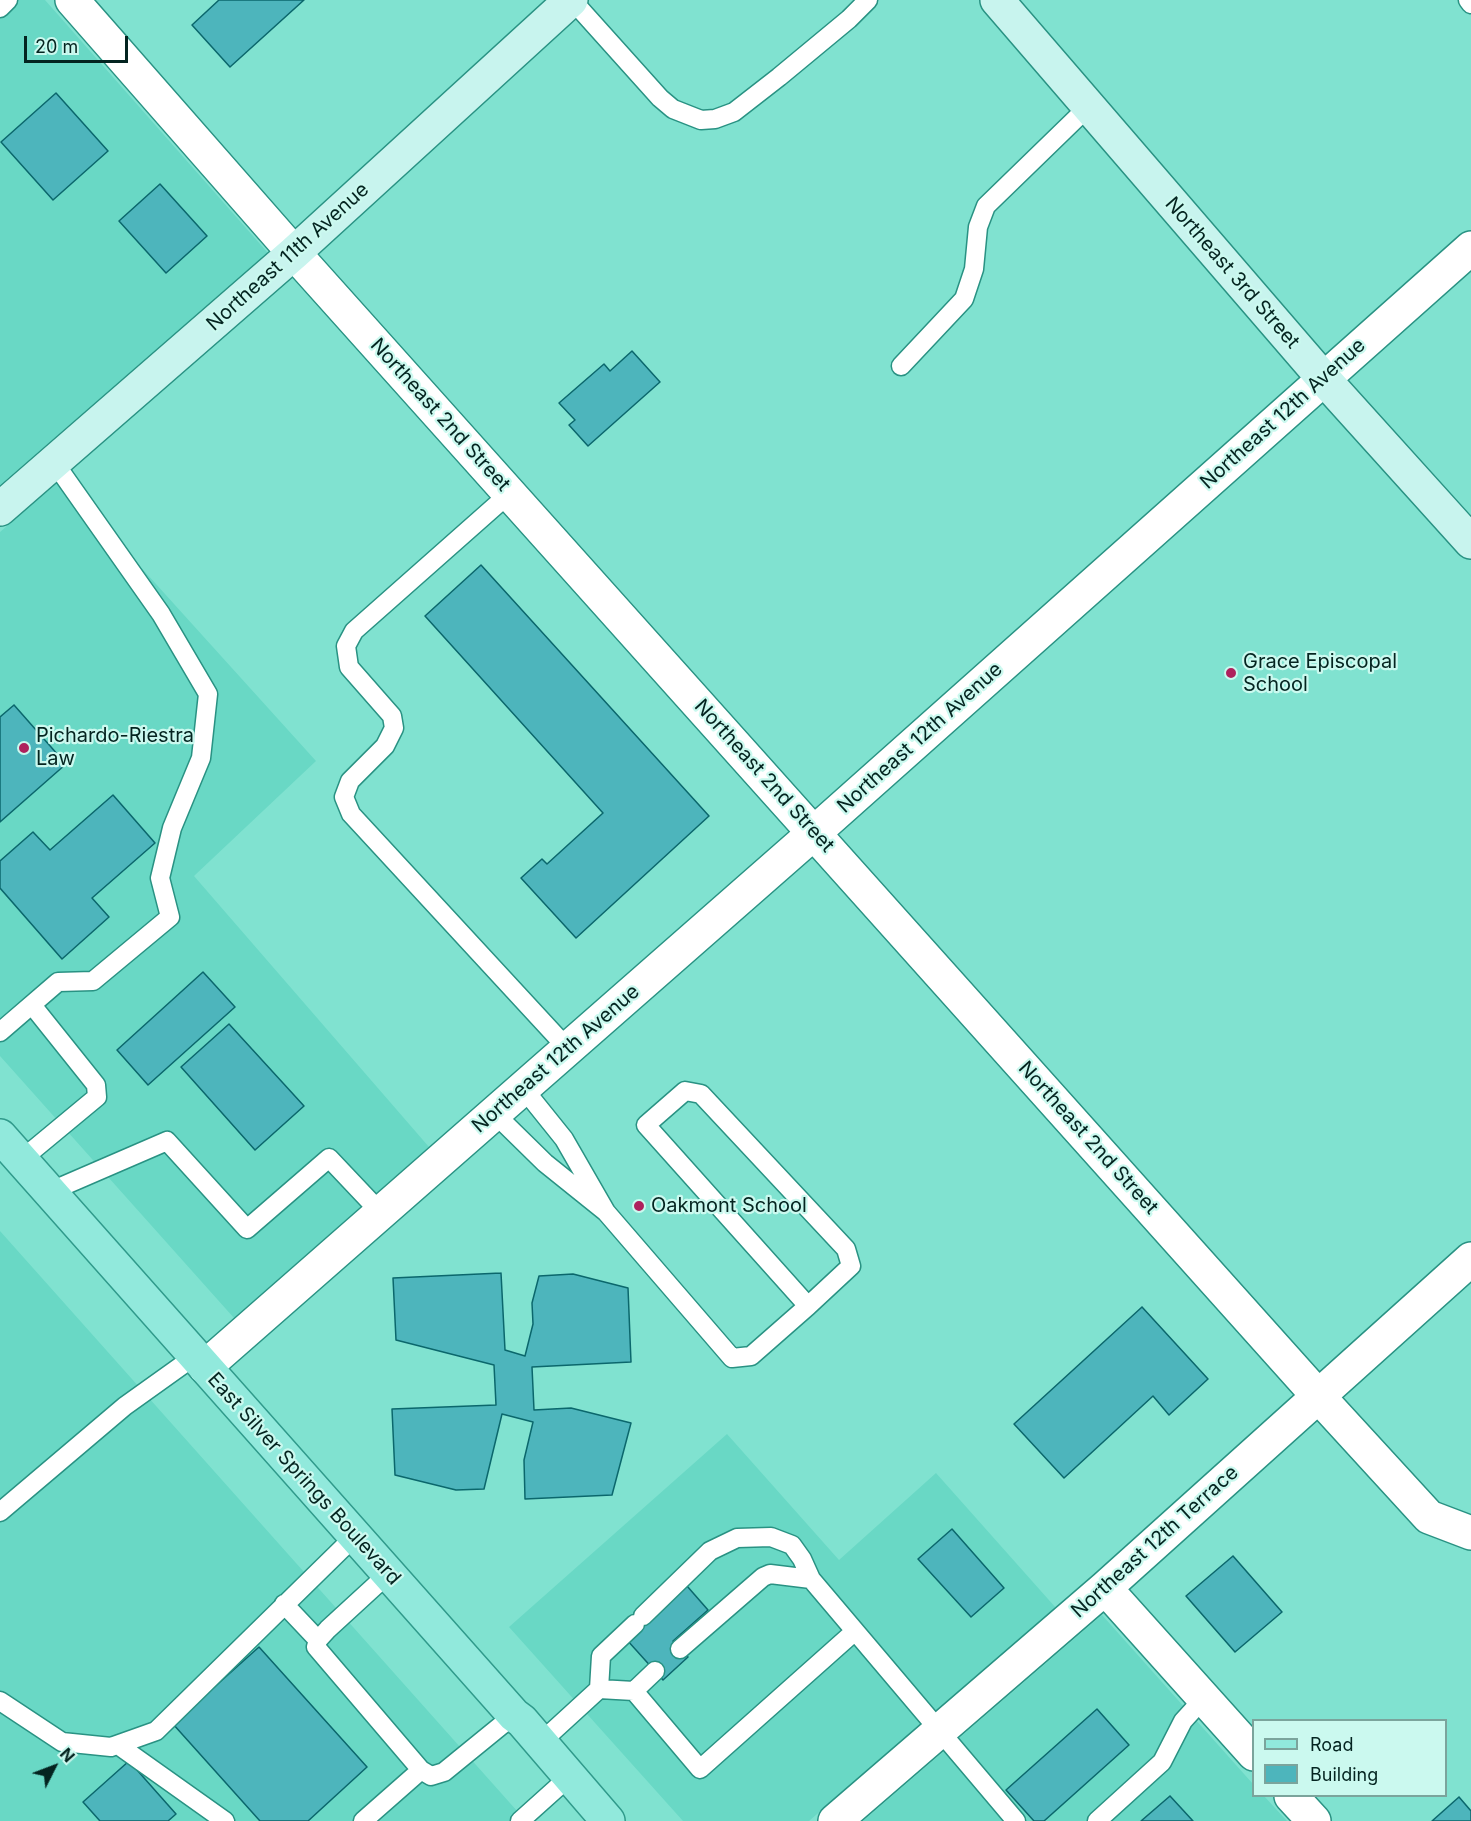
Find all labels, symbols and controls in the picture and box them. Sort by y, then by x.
scale bar [27,24,130,62]
text: 20 m [35,36,78,57]
street label: Northeast 11th Avenue [202,178,374,336]
street label: Northeast 3rd Street [1160,192,1304,354]
street label: Northeast 2nd Street [365,334,515,496]
street label: Northeast 12th Avenue [1196,334,1370,494]
place label: Grace Episcopal School [1243,650,1397,697]
street label: Northeast 12th Avenue [833,658,1007,818]
marker: Grace Episcopal School [1224,666,1238,680]
street label: Northeast 2nd Street [689,695,839,857]
place label: Pichardo-Riestra Law [36,724,194,771]
marker: Pichardo-Riestra Law [17,741,31,755]
street label: Northeast 12th Avenue [468,980,644,1138]
street label: Northeast 2nd Street [1013,1057,1163,1219]
place label: Oakmont School [651,1194,807,1218]
marker: Oakmont School [632,1199,646,1213]
street label: East Silver Springs Boulevard [202,1368,406,1590]
street label: Northeast 12th Terrace [1067,1461,1243,1623]
legend [1252,1719,1447,1797]
text: Road [1310,1734,1353,1755]
north arrow [24,1737,84,1797]
text: N [56,1744,79,1766]
text: Building [1310,1764,1378,1785]

